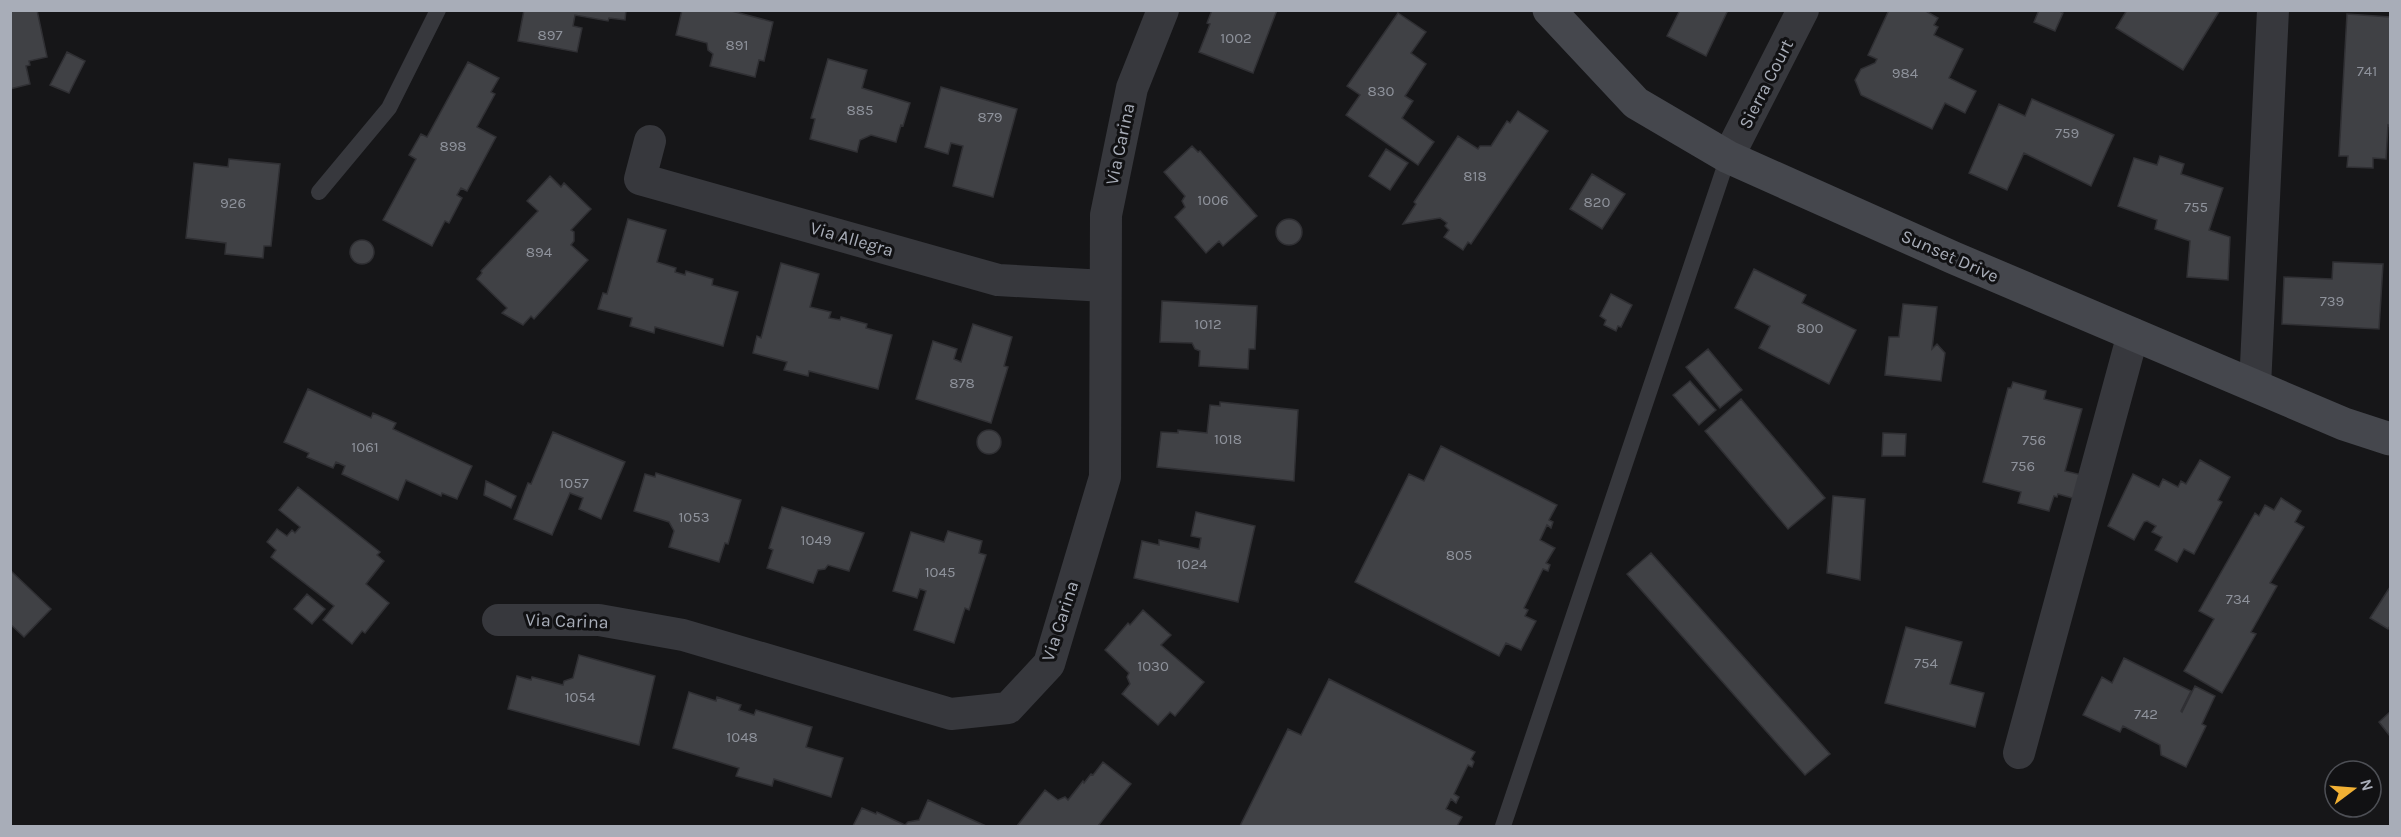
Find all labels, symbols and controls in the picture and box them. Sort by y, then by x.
house number: 897 [538,26,562,44]
house number: 1002 [1220,29,1252,47]
street label: Sierra Court [1734,35,1798,133]
house number: 891 [726,36,748,54]
house number: 741 [2357,62,2377,80]
house number: 984 [1892,64,1919,82]
house number: 830 [1368,82,1395,100]
house number: 885 [847,101,873,119]
street label: Via Carina [1101,101,1139,187]
house number: 879 [978,108,1002,126]
house number: 759 [2055,124,2079,142]
house number: 898 [439,137,467,155]
house number: 818 [1463,167,1487,185]
house number: 1006 [1197,191,1229,209]
house number: 820 [1584,193,1611,211]
house number: 926 [220,194,246,212]
house number: 755 [2184,198,2208,216]
street label: Via Allegra [808,217,896,261]
street label: Sunset Drive [1898,225,2002,287]
house number: 894 [526,243,553,261]
house number: 739 [2320,292,2344,310]
house number: 1012 [1194,315,1222,333]
house number: 800 [1796,319,1824,337]
house number: 878 [949,374,975,392]
house number: 1018 [1214,430,1242,448]
house number: 756 [2022,431,2046,449]
house number: 1061 [351,438,379,456]
house number: 756 [2011,457,2035,475]
house number: 1057 [559,474,589,492]
house number: 1053 [678,508,710,526]
house number: 1049 [801,531,831,549]
house number: 805 [1446,546,1472,564]
house number: 1024 [1177,555,1208,573]
house number: 1045 [925,563,955,581]
street label: Via Carina [1037,578,1083,664]
house number: 734 [2226,590,2251,608]
street label: Via Carina [525,609,609,633]
house number: 754 [1914,654,1939,672]
house number: 1030 [1137,657,1169,675]
house number: 1054 [565,688,596,706]
house number: 742 [2134,705,2158,723]
house number: 1048 [726,728,758,746]
north arrow [2323,759,2383,819]
text: N [2356,777,2378,793]

